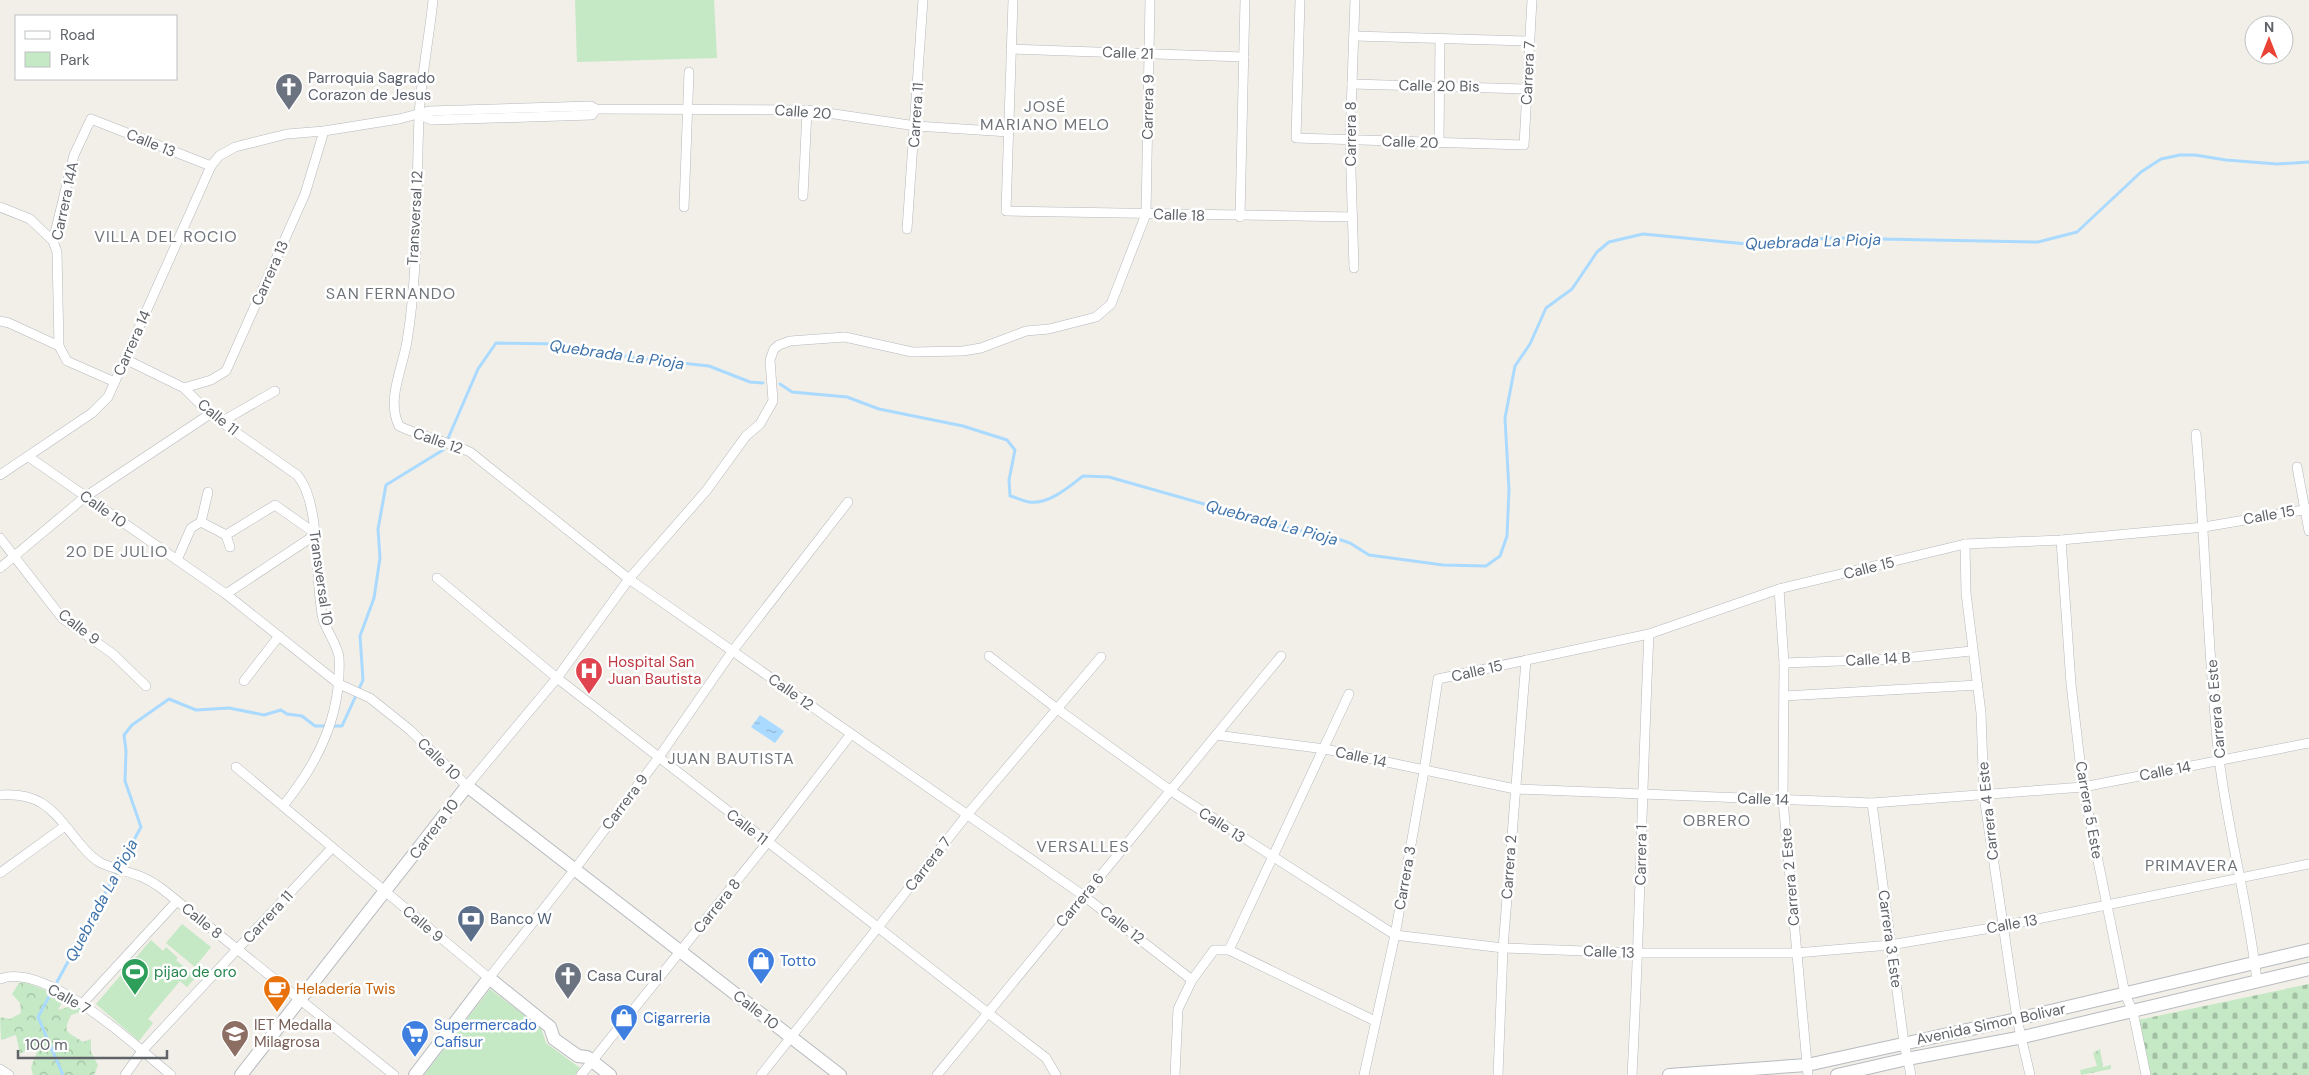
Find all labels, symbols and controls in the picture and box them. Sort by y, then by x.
legend [15,15,178,80]
north arrow [2244,15,2294,65]
text: N [2264,18,2274,36]
text: Road [60,25,95,45]
street label: Carrera 7 [1516,41,1540,105]
street label: Calle 21 [1102,42,1154,64]
text: Park [60,50,90,70]
place label: Parroquia Sagrado Corazon de Jesus [308,68,435,105]
church icon: Parroquia Sagrado Corazon de Jesus [274,72,304,111]
street label: Carrera 9 [1137,74,1159,140]
street label: Calle 20 Bis [1398,75,1480,97]
street label: Carrera 11 [904,82,928,148]
district label: JOSÉ MARIANO MELO [980,96,1110,135]
street label: Calle 20 [774,100,832,124]
street label: Carrera 8 [1341,101,1361,167]
street label: Calle 13 [123,124,179,162]
street label: Calle 20 [1381,131,1439,153]
street label: Carrera 14A [47,160,83,242]
street label: Transversal 12 [403,170,427,266]
street label: Calle 18 [1153,204,1205,226]
district label: VILLA DEL ROCIO [94,226,238,247]
water label: Quebrada La Pioja [1745,229,1882,254]
street label: Carrera 13 [247,237,293,309]
district label: SAN FERNANDO [326,283,456,304]
street label: Carrera 14 [109,307,155,379]
water label: Quebrada La Pioja [548,335,686,374]
street label: Calle 11 [193,394,243,440]
street label: Calle 12 [410,423,466,459]
street label: Calle 10 [76,486,130,532]
water label: Quebrada La Pioja [1203,495,1341,550]
street label: Calle 15 [2242,501,2296,529]
street label: Transversal 10 [304,529,338,627]
district label: 20 DE JULIO [66,541,168,562]
street label: Calle 15 [1841,552,1897,584]
street label: Calle 9 [54,604,104,650]
street label: Calle 14 B [1845,647,1911,671]
place label: Hospital San Juan Bautista [608,652,701,689]
street label: Calle 15 [1449,655,1505,687]
hospital icon: Hospital San Juan Bautista [574,656,604,695]
street label: Carrera 6 Este [2202,659,2230,759]
street label: Calle 12 [764,669,818,715]
street label: Calle 10 [413,733,465,785]
street label: Calle 14 [1334,742,1388,772]
district label: JUAN BAUTISTA [667,748,795,769]
street label: Calle 14 [2138,756,2192,786]
street label: Carrera 5 Este [2071,760,2107,860]
street label: Carrera 4 Este [1973,761,2003,861]
street label: Carrera 9 [597,770,653,834]
street label: Calle 14 [1737,788,1789,810]
street label: Carrera 10 [405,795,463,863]
street label: Calle 13 [1195,803,1249,847]
street label: Calle 11 [722,805,772,849]
district label: OBRERO [1683,810,1751,831]
street label: Carrera 1 [1630,825,1652,885]
street label: Carrera 2 Este [1776,827,1804,927]
street label: Carrera 7 [900,833,956,895]
street label: Carrera 2 [1497,834,1521,900]
water label: Quebrada La Pioja [60,835,143,965]
district label: VERSALLES [1036,836,1130,857]
street label: Carrera 3 [1390,844,1420,912]
district label: PRIMAVERA [2145,855,2239,876]
street label: Carrera 6 [1051,869,1109,931]
street label: Carrera 8 [689,874,745,938]
street label: Carrera 11 [238,886,298,948]
street label: Carrera 3 Este [1873,889,1907,989]
street label: Calle 8 [177,898,227,944]
street label: Calle 9 [398,901,448,947]
street label: Calle 12 [1096,901,1148,949]
bank icon: Banco W [456,904,486,943]
place label: Banco W [490,909,552,929]
street label: Calle 13 [1985,910,2039,938]
street label: Calle 13 [1583,941,1635,963]
shop icon: Totto [746,946,776,985]
place label: Totto [780,951,816,971]
sports icon: pijao de oro [120,957,150,996]
church icon: Casa Cural [553,961,583,1000]
place label: pijao de oro [154,962,237,982]
place label: Casa Cural [587,966,662,986]
cafe icon: Heladería Twis [262,974,292,1013]
street label: Calle 7 [44,979,94,1019]
place label: Heladería Twis [296,979,395,999]
street label: Calle 10 [729,986,783,1034]
street label: Avenida Simon Bolivar [1914,998,2068,1050]
shop icon: Cigarreria [609,1003,639,1042]
place label: Cigarreria [643,1008,711,1028]
place label: IET Medalla Milagrosa [254,1015,332,1052]
place label: Supermercado Cafisur [434,1015,537,1052]
school or university icon: IET Medalla Milagrosa [220,1019,250,1058]
supermarket icon: Supermercado Cafisur [400,1019,430,1058]
scale bar [18,1028,166,1060]
text: 100 m [25,1035,68,1055]

